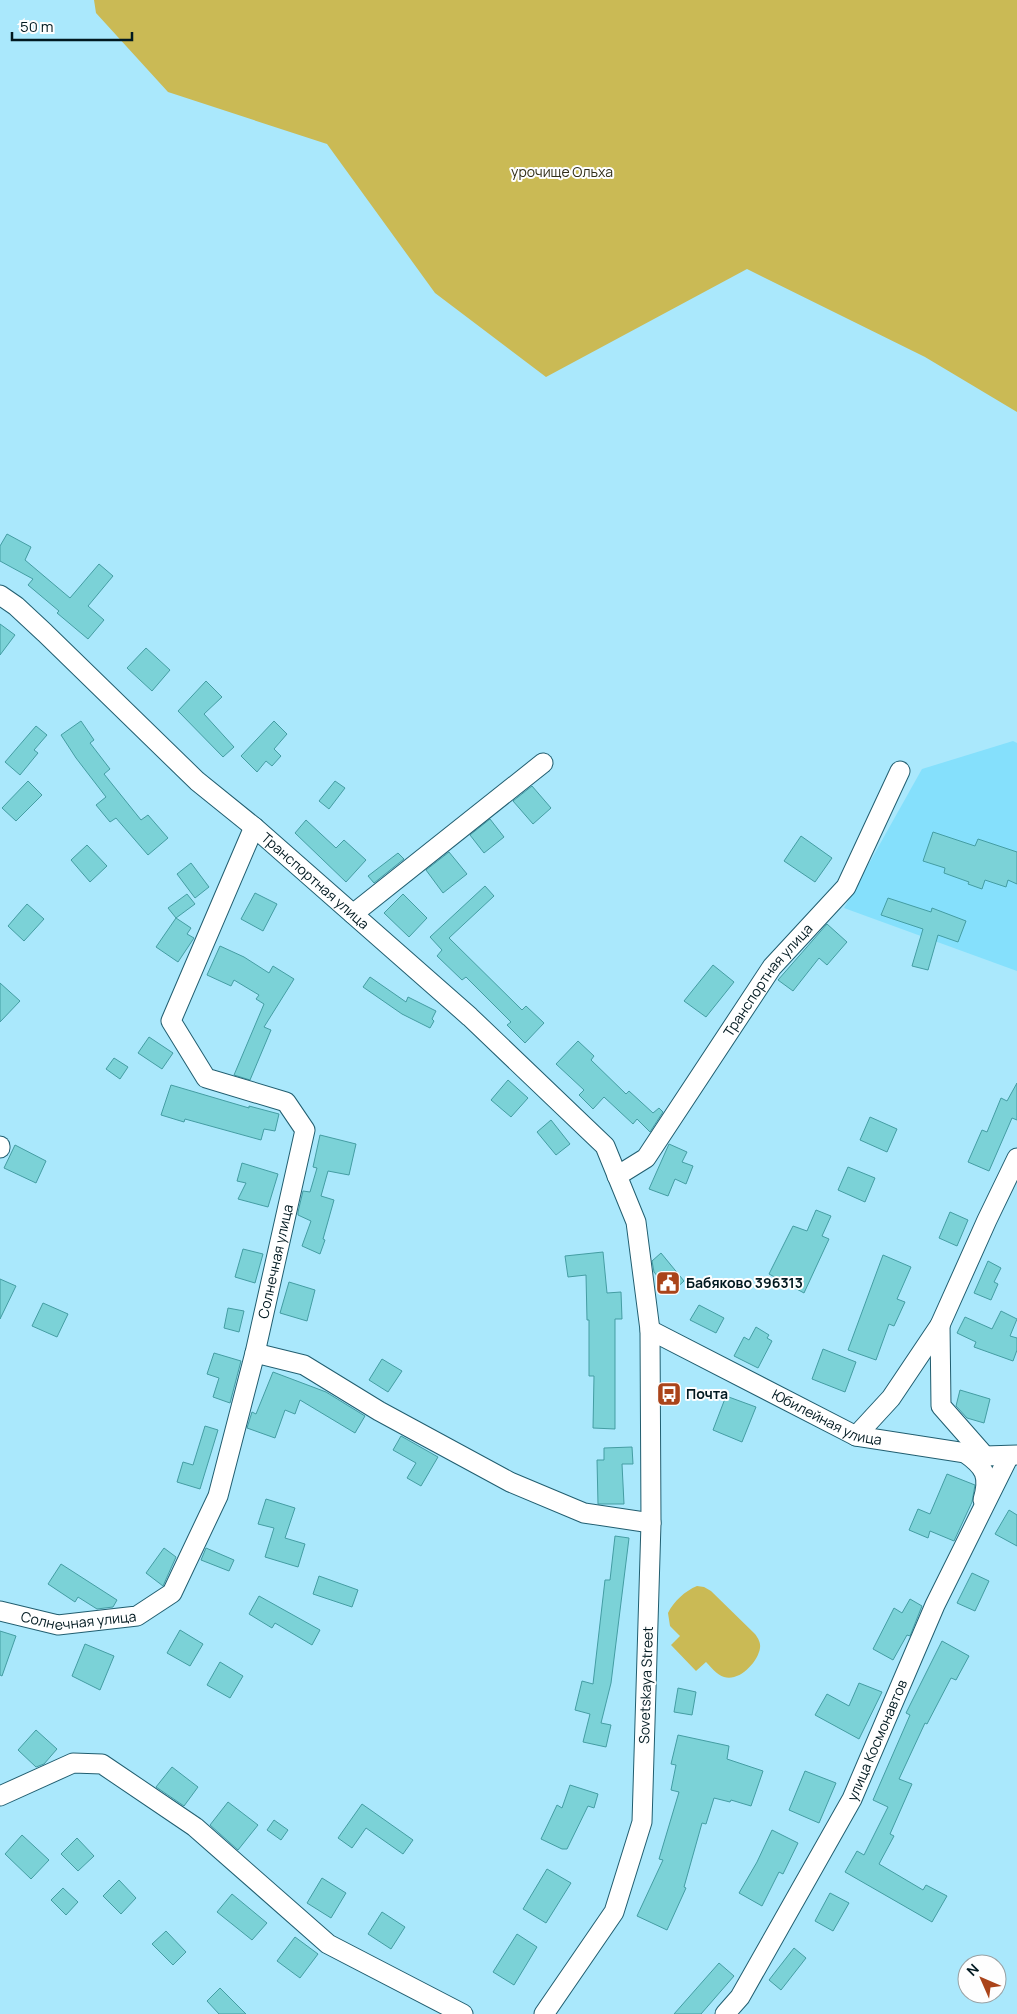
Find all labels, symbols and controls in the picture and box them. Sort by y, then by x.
scale bar [12,10,132,42]
text: 50 m [20,16,54,37]
park label: урочище Ольха [511,162,613,181]
street label: Транспортная улица [258,828,374,933]
street label: Транспортная улица [719,919,817,1040]
street label: Солнечная улица [253,1202,297,1320]
public building icon: Бабяково 396313 [655,1270,681,1296]
place label: Бабяково 396313 [686,1273,803,1292]
bus stop icon: Почта [656,1381,682,1407]
place label: Почта [686,1384,728,1403]
street label: Юбилейная улица [769,1384,883,1449]
street label: Солнечная улица [19,1606,137,1634]
street label: Sovetskaya Street [634,1625,657,1744]
street label: улица Космонавтов [842,1676,911,1804]
north arrow [957,1954,1007,2004]
text: N [962,1959,983,1980]

